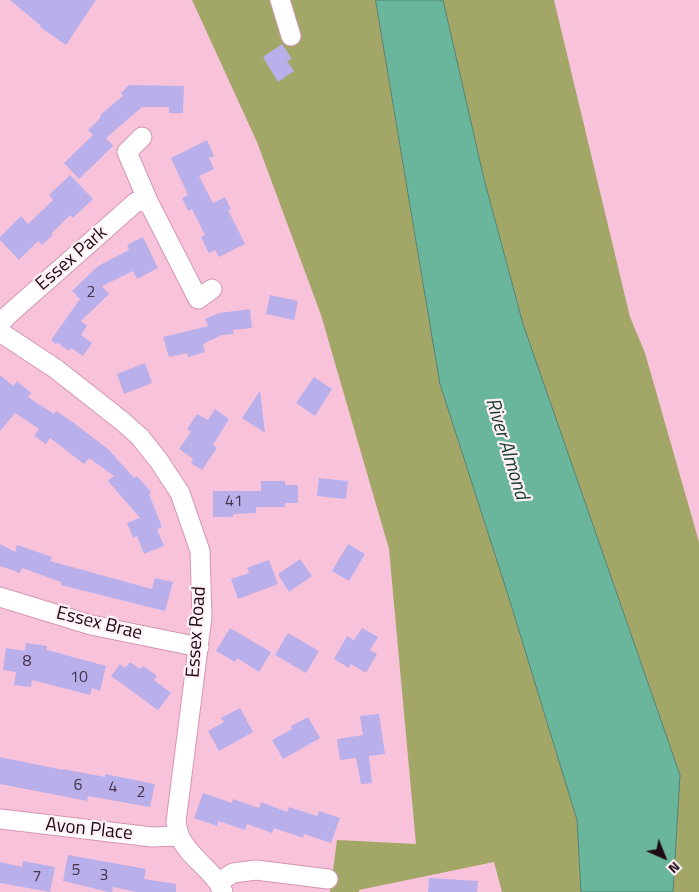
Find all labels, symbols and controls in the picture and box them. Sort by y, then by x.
street label: Essex Park [32,222,112,296]
house number: 2 [87,283,95,303]
water label: River Almond [479,395,533,503]
house number: 41 [225,492,243,512]
street label: Essex Road [182,586,212,678]
street label: Essex Brae [54,602,144,646]
house number: 8 [23,652,31,672]
house number: 10 [70,668,88,688]
house number: 6 [74,776,82,796]
house number: 4 [109,778,117,798]
house number: 2 [137,783,145,803]
street label: Avon Place [44,814,134,846]
north arrow [639,832,689,882]
text: N [664,857,686,879]
house number: 5 [72,861,80,881]
house number: 3 [100,866,108,886]
house number: 7 [33,867,41,887]

